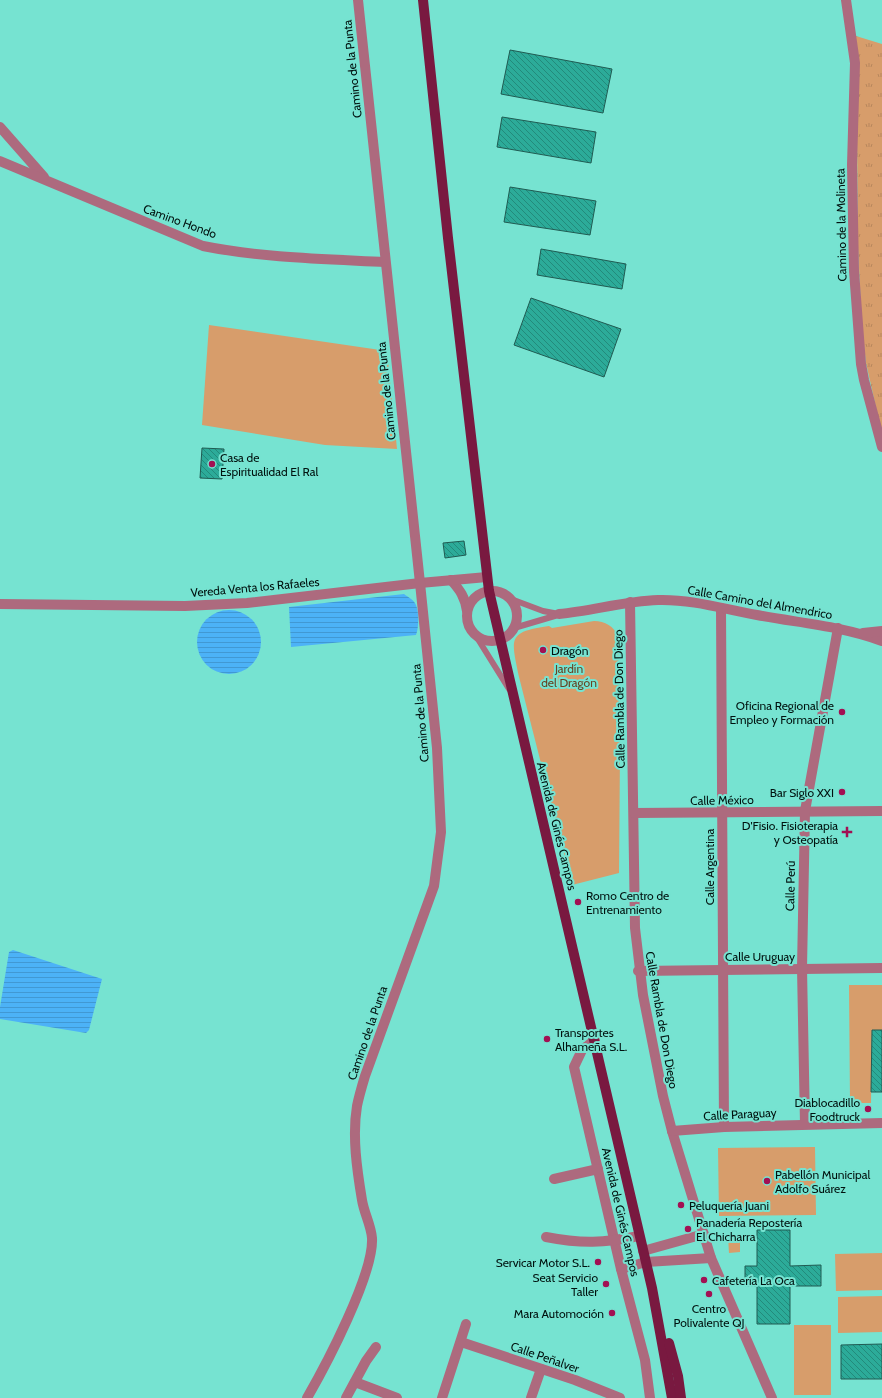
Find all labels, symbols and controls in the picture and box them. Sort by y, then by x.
street label: Camino de la Punta [339,19,365,119]
street label: Camino de la Molineta [833,168,849,282]
street label: Camino Hondo [141,201,219,241]
street label: Camino de la Punta [373,341,399,441]
place label: Casa de Espiritualidad El Ral [220,450,318,479]
marker: Casa de Espiritualidad El Ral [207,459,217,469]
street label: Vereda Venta los Rafaeles [190,574,320,600]
street label: Calle Camino del Almendrico [686,582,834,622]
street label: Calle Rambla de Don Diego [610,629,628,769]
place label: Dragón [551,643,589,658]
marker: Dragón [538,645,548,655]
park label: Jardín del Dragón [541,661,597,690]
street label: Camino de la Punta [408,663,432,763]
place label: Oficina Regional de Empleo y Formación [730,698,834,727]
marker: Oficina Regional de Empleo y Formación [837,707,847,717]
street label: Avenida de Ginés Campos [534,760,580,892]
place label: Bar Siglo XXI [770,785,834,800]
marker: Bar Siglo XXI [837,787,847,797]
street label: Calle México [690,792,754,808]
place label: D'Fisio. Fisioterapia y Osteopatía [742,818,838,847]
marker: D'Fisio. Fisioterapia y Osteopatía [841,826,853,838]
street label: Calle Argentina [702,829,717,905]
street label: Calle Perú [782,861,798,911]
place label: Romo Centro de Entrenamiento [586,888,669,917]
marker: Romo Centro de Entrenamiento [573,897,583,907]
street label: Calle Uruguay [725,949,795,964]
street label: Calle Rambla de Don Diego [643,950,682,1090]
street label: Camino de la Punta [344,984,390,1082]
place label: Transportes Alhameña S.L. [555,1025,627,1054]
marker: Transportes Alhameña S.L. [542,1034,552,1044]
place label: Diablocadillo Foodtruck [794,1095,861,1124]
marker: Diablocadillo Foodtruck [863,1104,873,1114]
street label: Calle Paraguay [703,1105,777,1123]
street label: Avenida de Ginés Campos [599,1146,643,1278]
place label: Pabellón Municipal Adolfo Suárez [775,1167,870,1196]
marker: Pabellón Municipal Adolfo Suárez [762,1176,772,1186]
place label: Peluquería Juani [689,1198,769,1213]
marker: Peluquería Juani [676,1200,686,1210]
place label: Panadería Repostería El Chicharra [696,1215,802,1244]
marker: Panadería Repostería El Chicharra [683,1224,693,1234]
place label: Servicar Motor S.L. [496,1255,590,1270]
marker: Servicar Motor S.L. [593,1257,603,1267]
place label: Seat Servicio Taller [532,1270,598,1299]
place label: Cafetería La Oca [712,1273,795,1288]
marker: Cafetería La Oca [699,1275,709,1285]
marker: Seat Servicio Taller [601,1279,611,1289]
marker: Centro Polivalente QJ [704,1289,714,1299]
place label: Centro Polivalente QJ [674,1301,744,1330]
place label: Mara Automoción [514,1306,604,1321]
marker: Mara Automoción [607,1308,617,1318]
street label: Calle Peñalver [509,1338,581,1376]

